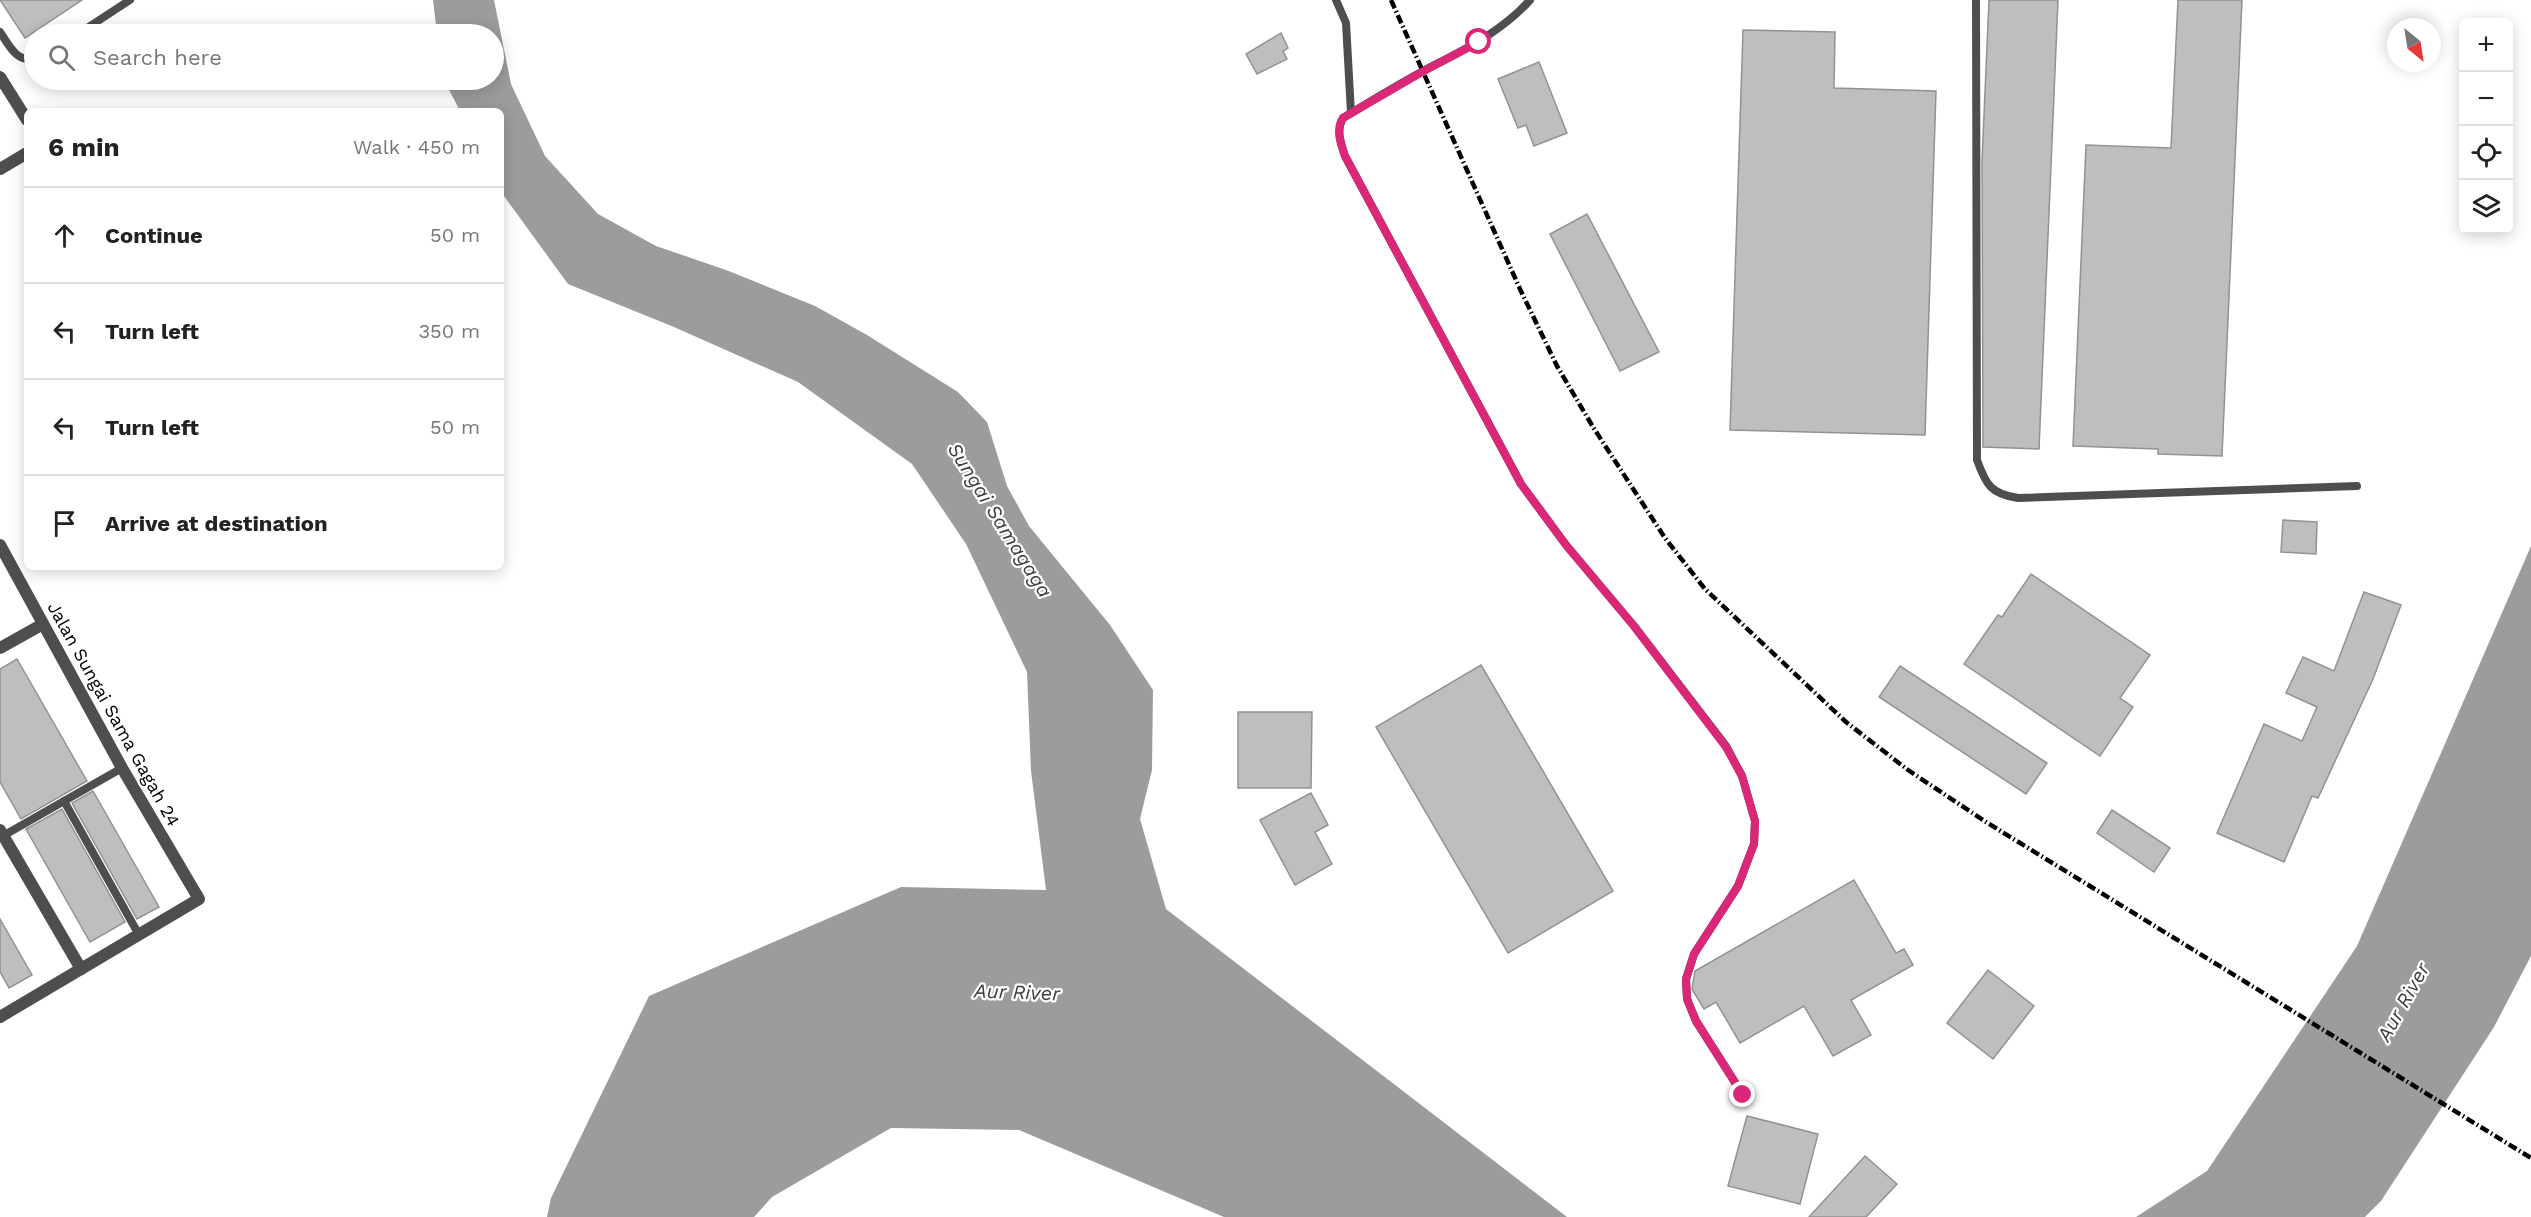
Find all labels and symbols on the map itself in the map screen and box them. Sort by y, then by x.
north arrow [2387,18,2441,72]
route start [1465,28,1491,54]
water label: Sungai Samagaga [943,438,1057,602]
street label: Jalan Sungai Sama Gagah 24 [43,598,185,830]
water label: Aur River [2371,958,2435,1046]
water label: Aur River [973,978,1062,1006]
route end [1729,1081,1755,1107]

